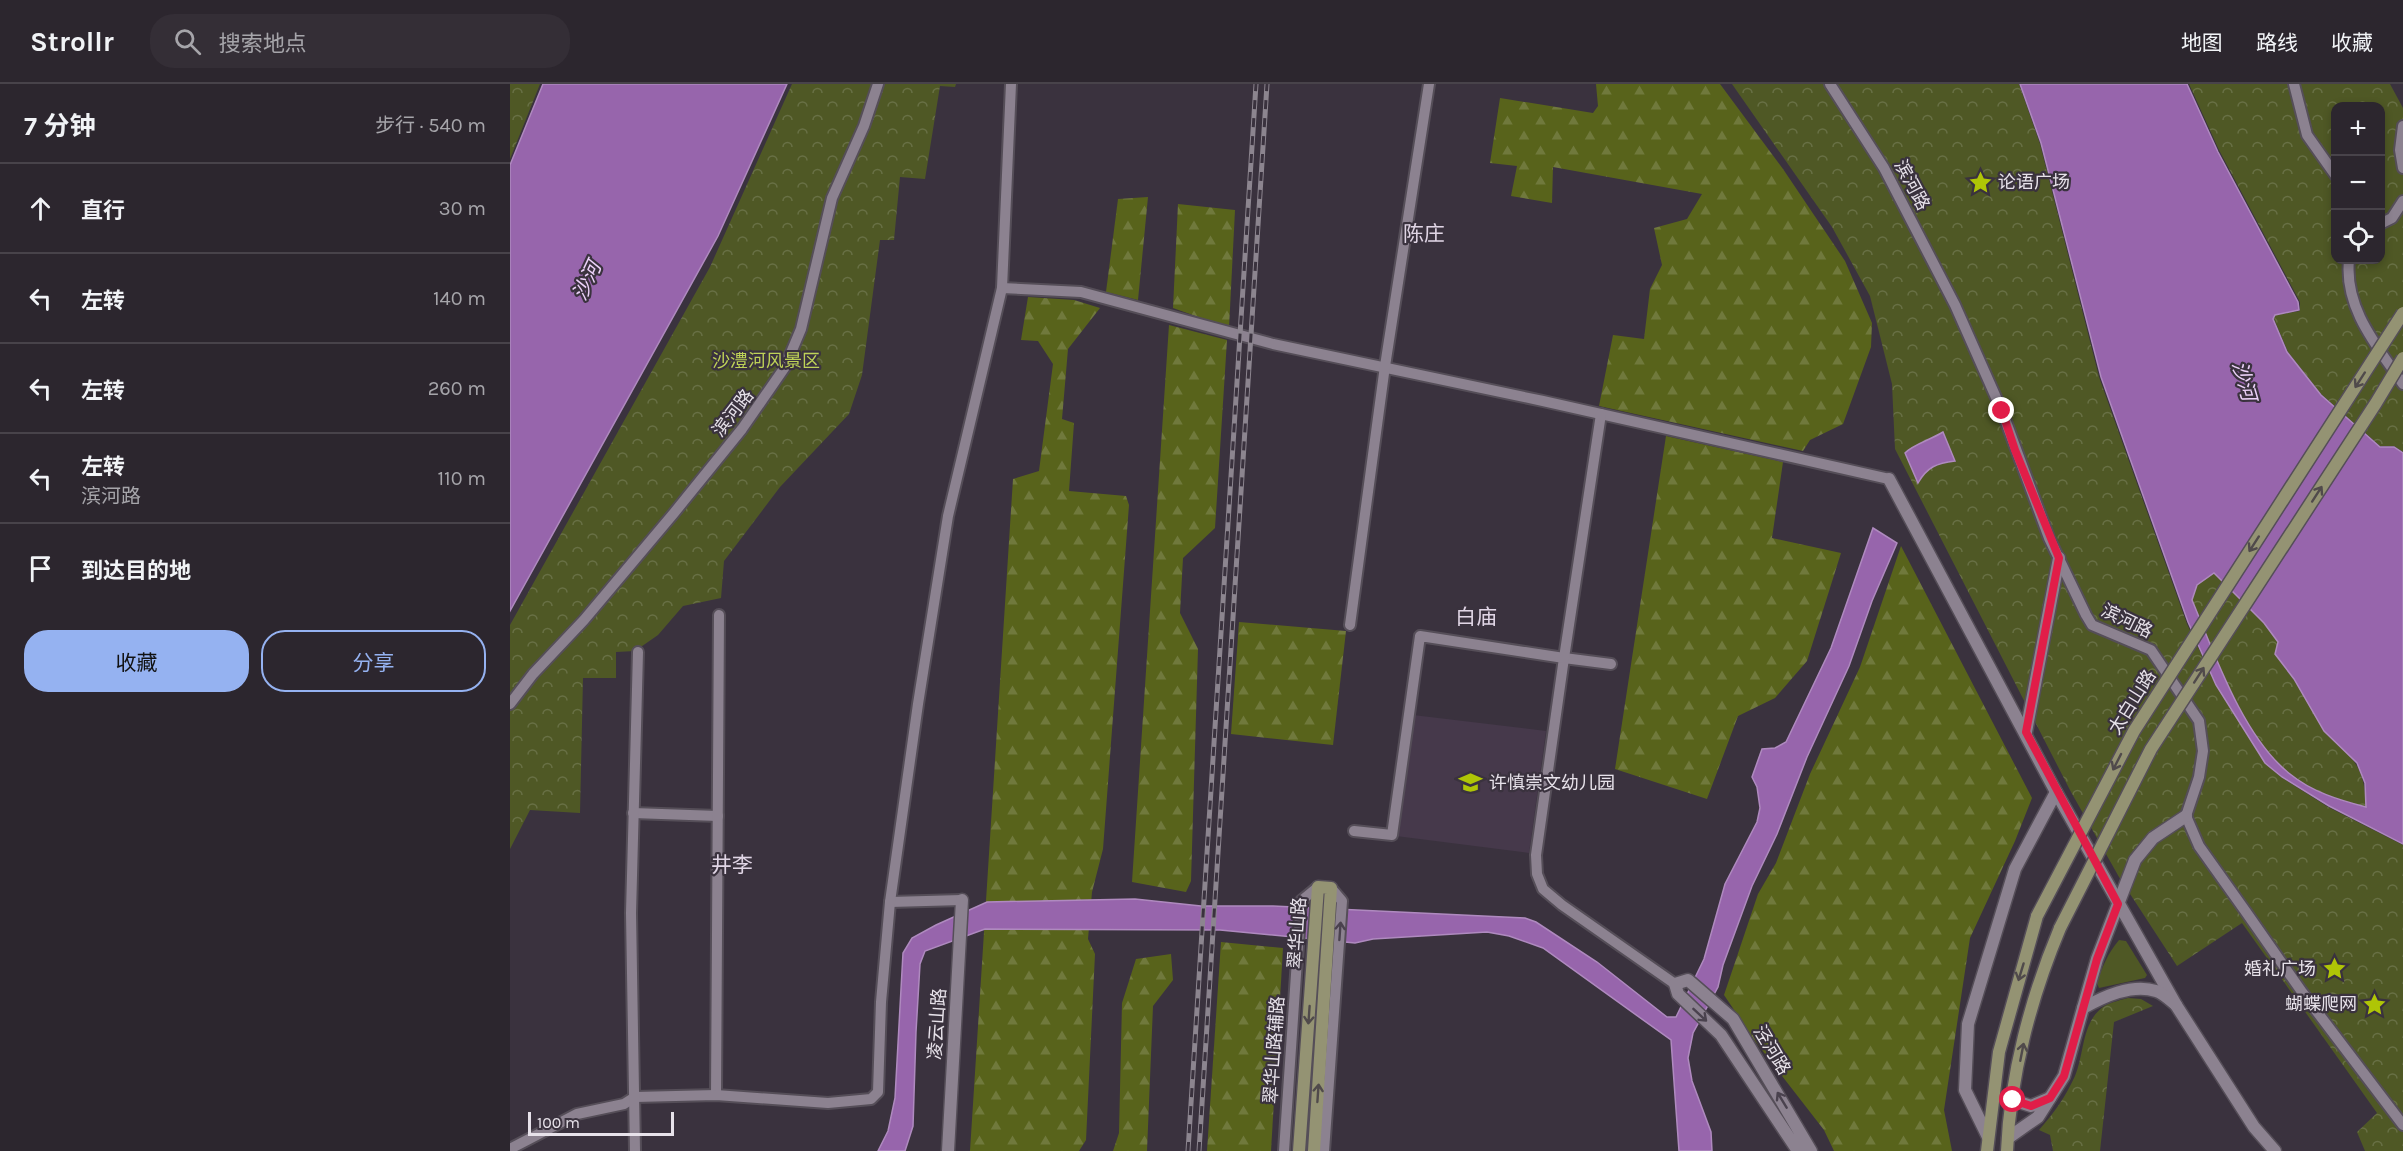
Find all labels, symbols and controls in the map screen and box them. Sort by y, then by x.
search box [150,14,570,68]
text: Strollr [30,25,114,58]
icon: search [171,25,204,58]
text: 搜索地点 [219,31,307,57]
text: 地图 [2181,31,2223,55]
text: 路线 [2256,31,2298,55]
text: 收藏 [2331,31,2373,55]
map controls [2331,102,2385,264]
button: + [2331,102,2385,156]
text: 7 分钟 [24,111,96,142]
text: 步行 · 540 m [375,114,486,137]
street label: 滨河路 [1890,156,1934,214]
button: − [2331,156,2385,210]
place icon: 论语广场 [1967,169,1993,195]
place label: 论语广场 [1998,171,2070,193]
icon: ahead [24,192,57,225]
text: 30 m [439,197,486,220]
text: 直行 [81,198,125,224]
button: locate [2331,210,2385,264]
district label: 陈庄 [1403,222,1445,246]
water label: 沙河 [568,254,608,304]
icon: left [24,282,57,315]
text: 140 m [433,287,486,310]
text: 左转 [81,288,125,314]
park label: 沙澧河风景区 [712,350,820,372]
water label: 沙河 [2227,359,2262,407]
one-way arrow [2354,371,2366,388]
icon: left [24,372,57,405]
text: 260 m [428,377,486,400]
text: 左转 [81,378,125,404]
street label: 滨河路 [708,385,758,441]
route end [1988,397,2014,423]
text: 左转 [81,454,125,480]
icon: left [24,462,57,495]
text: 110 m [437,467,486,490]
text: 滨河路 [81,485,141,508]
one-way arrow [2311,486,2323,503]
one-way arrow [2248,535,2260,552]
icon: arrive [24,552,57,585]
text: 到达目的地 [81,558,191,584]
street label: 滨河路 [2098,599,2156,643]
district label: 白庙 [1455,605,1497,629]
button: 收藏 [24,630,249,692]
button: 分享 [261,630,486,692]
street label: 太白山路 [2104,666,2160,738]
one-way arrow [2193,667,2205,684]
one-way arrow [2111,753,2122,771]
school or university icon: 许慎崇文幼儿园 [1458,770,1484,796]
place label: 许慎崇文幼儿园 [1489,772,1615,794]
district label: 井李 [711,853,753,877]
street label: 翠华山路 [1284,896,1310,970]
one-way arrow [1335,922,1346,942]
place icon: 婚礼广场 [2321,956,2347,982]
place label: 婚礼广场 [2244,958,2316,980]
one-way arrow [2015,962,2026,981]
street label: 凌云山路 [924,987,950,1061]
place icon: 蝴蝶爬网 [2362,991,2388,1017]
place label: 蝴蝶爬网 [2285,993,2357,1015]
street label: 翠华山路辅路 [1259,995,1289,1105]
one-way arrow [1304,1005,1315,1025]
one-way arrow [1692,1007,1707,1022]
street label: 泾河路 [1749,1021,1795,1079]
one-way arrow [2017,1042,2028,1062]
one-way arrow [1313,1083,1324,1103]
route start [1999,1086,2025,1112]
one-way arrow [1776,1092,1788,1109]
scale bar [528,1109,674,1136]
text: 100 m [537,1113,580,1132]

